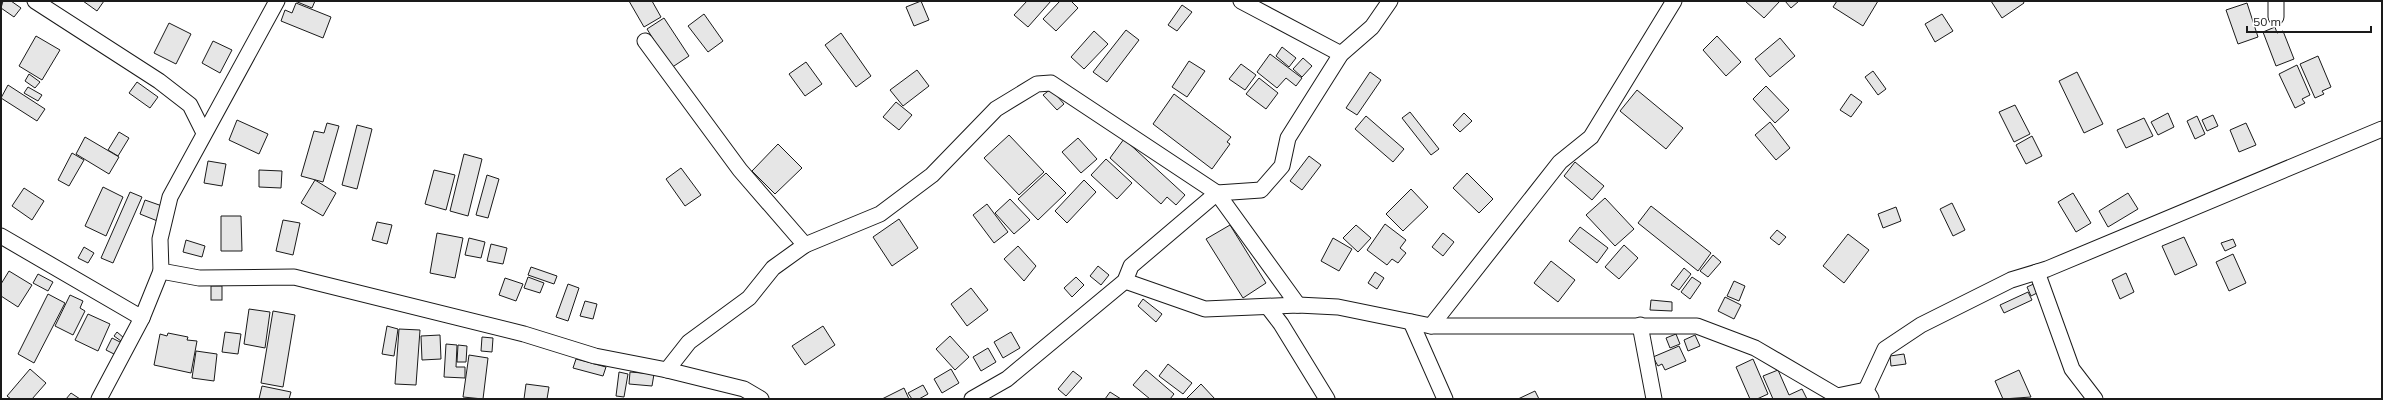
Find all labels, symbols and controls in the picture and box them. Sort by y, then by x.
scale bar [2247,8,2371,34]
text: 50 m [2253,14,2281,29]

